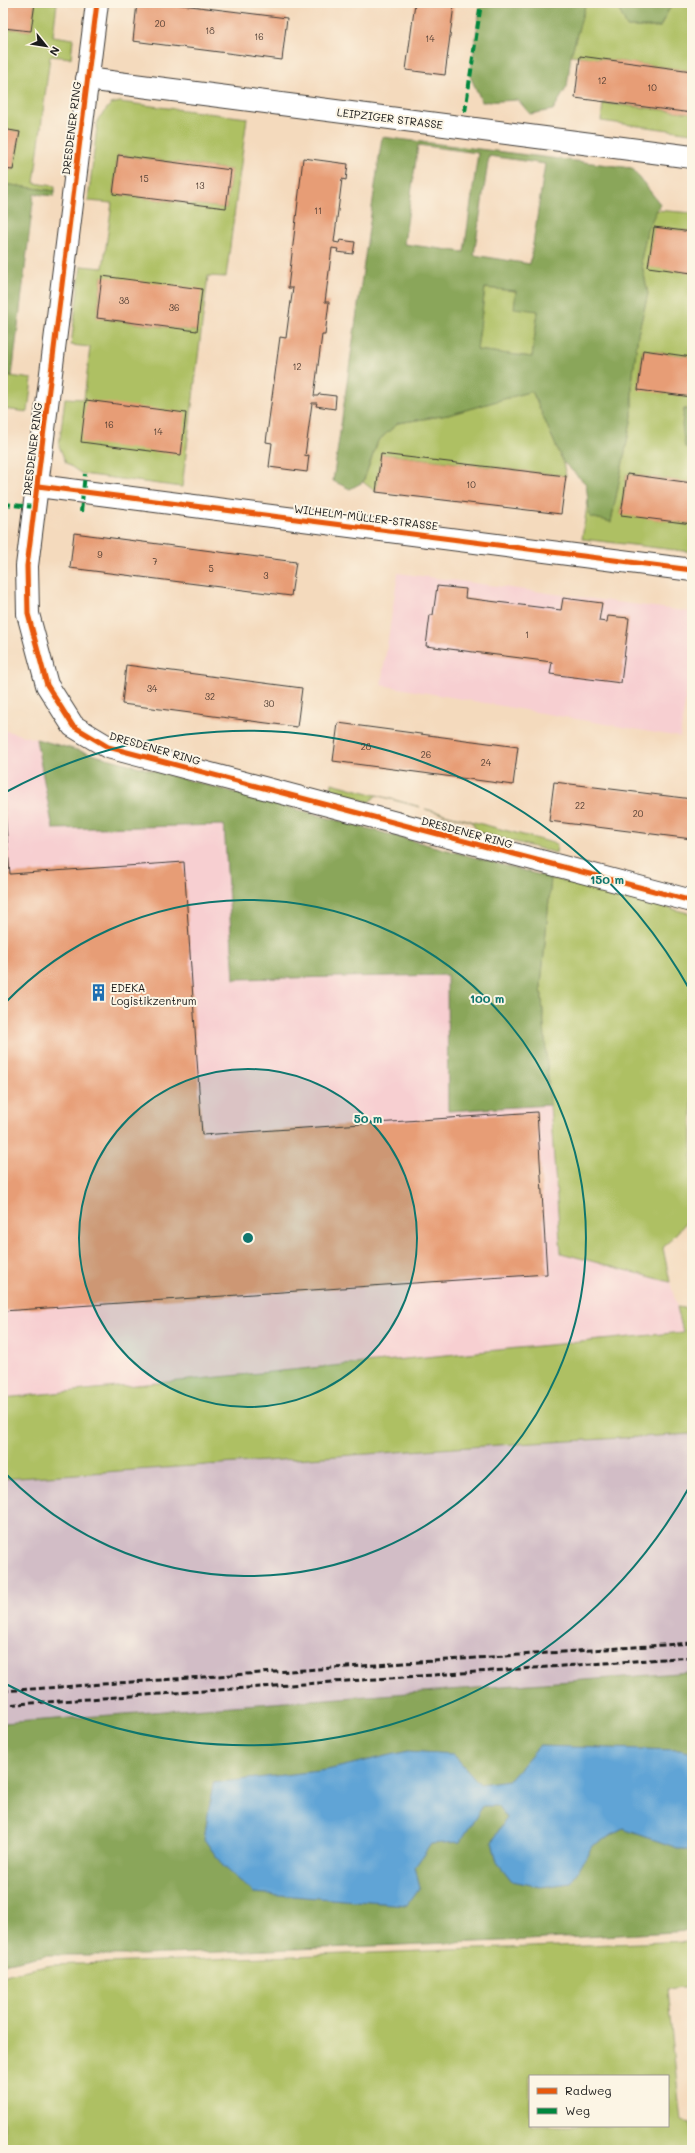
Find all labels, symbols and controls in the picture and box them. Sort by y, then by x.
house number: 20 [155,18,166,29]
house number: 18 [205,25,215,36]
north arrow [26,26,66,66]
house number: 16 [254,31,264,42]
house number: 14 [425,33,435,44]
text: N [47,44,64,59]
house number: 12 [597,75,607,86]
street label: DRESDENER RING [58,80,84,176]
house number: 10 [647,82,657,93]
street label: LEIPZIGER STRASSE [336,104,444,132]
house number: 15 [139,173,149,184]
house number: 13 [195,180,205,191]
house number: 11 [314,205,322,216]
house number: 38 [119,295,130,306]
house number: 36 [169,302,179,313]
house number: 12 [292,361,302,372]
street label: DRESDENER RING [19,401,45,497]
house number: 16 [104,419,114,430]
house number: 14 [153,426,163,437]
house number: 10 [466,479,476,490]
street label: WILHELM-MÜLLER-STRASSE [293,501,439,533]
house number: 9 [97,549,103,560]
house number: 7 [152,556,158,567]
house number: 5 [208,563,214,574]
house number: 3 [263,570,269,581]
house number: 1 [525,629,529,640]
house number: 34 [147,683,158,694]
house number: 32 [205,691,215,702]
house number: 30 [264,698,275,709]
street label: DRESDENER RING [108,728,202,768]
house number: 28 [361,741,372,752]
house number: 26 [421,749,431,760]
house number: 24 [481,757,492,768]
house number: 22 [575,800,585,811]
house number: 20 [633,808,644,819]
street label: DRESDENER RING [420,813,514,851]
text: 150 m [590,871,624,887]
place label: EDEKA Logistikzentrum [111,980,197,1008]
building icon: EDEKA Logistikzentrum [88,983,108,1003]
text: 100 m [470,990,504,1006]
text: 50 m [354,1110,382,1126]
centre of rings [241,1231,255,1245]
legend [529,2075,669,2127]
text: Radweg [565,2082,612,2098]
text: Weg [565,2102,590,2118]

